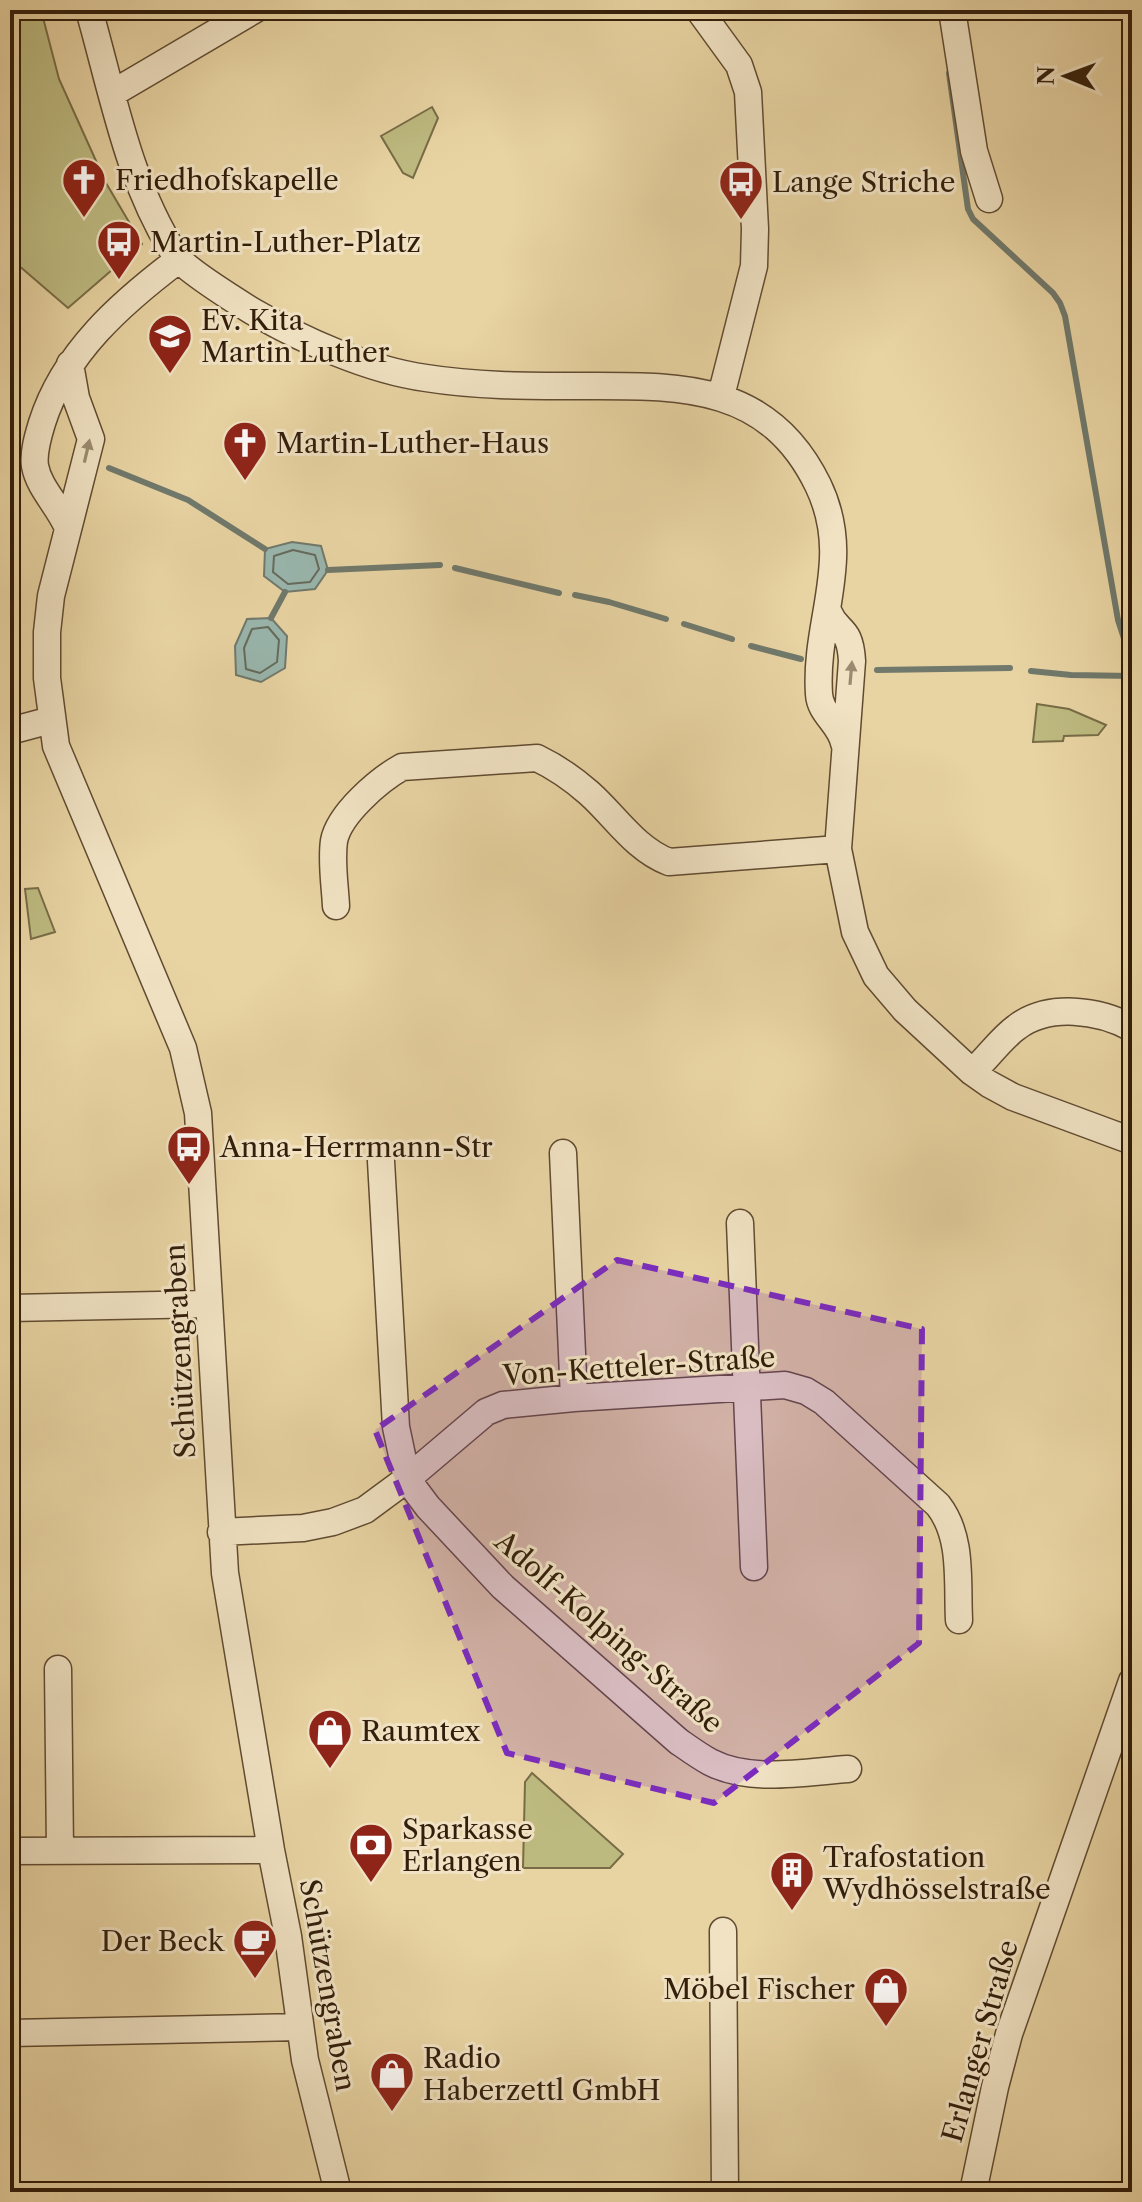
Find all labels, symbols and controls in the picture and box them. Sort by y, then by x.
north arrow [1026,36,1106,116]
text: N [1033,66,1060,85]
church icon: Friedhofskapelle [60,156,108,219]
bus stop icon: Lange Striche [717,158,765,221]
place label: Friedhofskapelle [115,163,339,197]
place label: Lange Striche [772,165,955,199]
bus stop icon: Martin-Luther-Platz [95,218,143,281]
place label: Martin-Luther-Platz [150,225,421,259]
place label: Ev. Kita Martin Luther [201,303,390,369]
school or university icon: Ev. Kita Martin Luther [146,312,194,375]
church icon: Martin-Luther-Haus [221,419,269,482]
place label: Martin-Luther-Haus [276,426,549,460]
one-way arrow [81,438,94,463]
one-way arrow [845,660,858,685]
bus stop icon: Anna-Herrmann-Str [165,1123,213,1186]
place label: Anna-Herrmann-Str [219,1130,493,1164]
street label: Schützengraben [157,1243,203,1459]
street label: Von-Ketteler-Straße [501,1340,776,1393]
street label: Adolf-Kolping-Straße [488,1523,730,1740]
shop icon: Raumtex [306,1707,354,1770]
place label: Raumtex [361,1714,481,1748]
place label: Sparkasse Erlangen [402,1812,533,1878]
bank icon: Sparkasse Erlangen [347,1821,395,1884]
place label: Trafostation Wydhösselstraße [822,1840,1051,1906]
building icon: Trafostation Wydhösselstraße [768,1849,816,1912]
street label: Schützengraben [293,1876,363,2094]
cafe icon: Der Beck [231,1917,279,1980]
place label: Der Beck [101,1924,226,1958]
street label: Erlanger Straße [935,1936,1025,2146]
shop icon: Möbel Fischer [862,1965,910,2028]
place label: Möbel Fischer [663,1972,855,2006]
place label: Radio Haberzettl GmbH [423,2041,660,2107]
shop icon: Radio Haberzettl GmbH [368,2050,416,2113]

